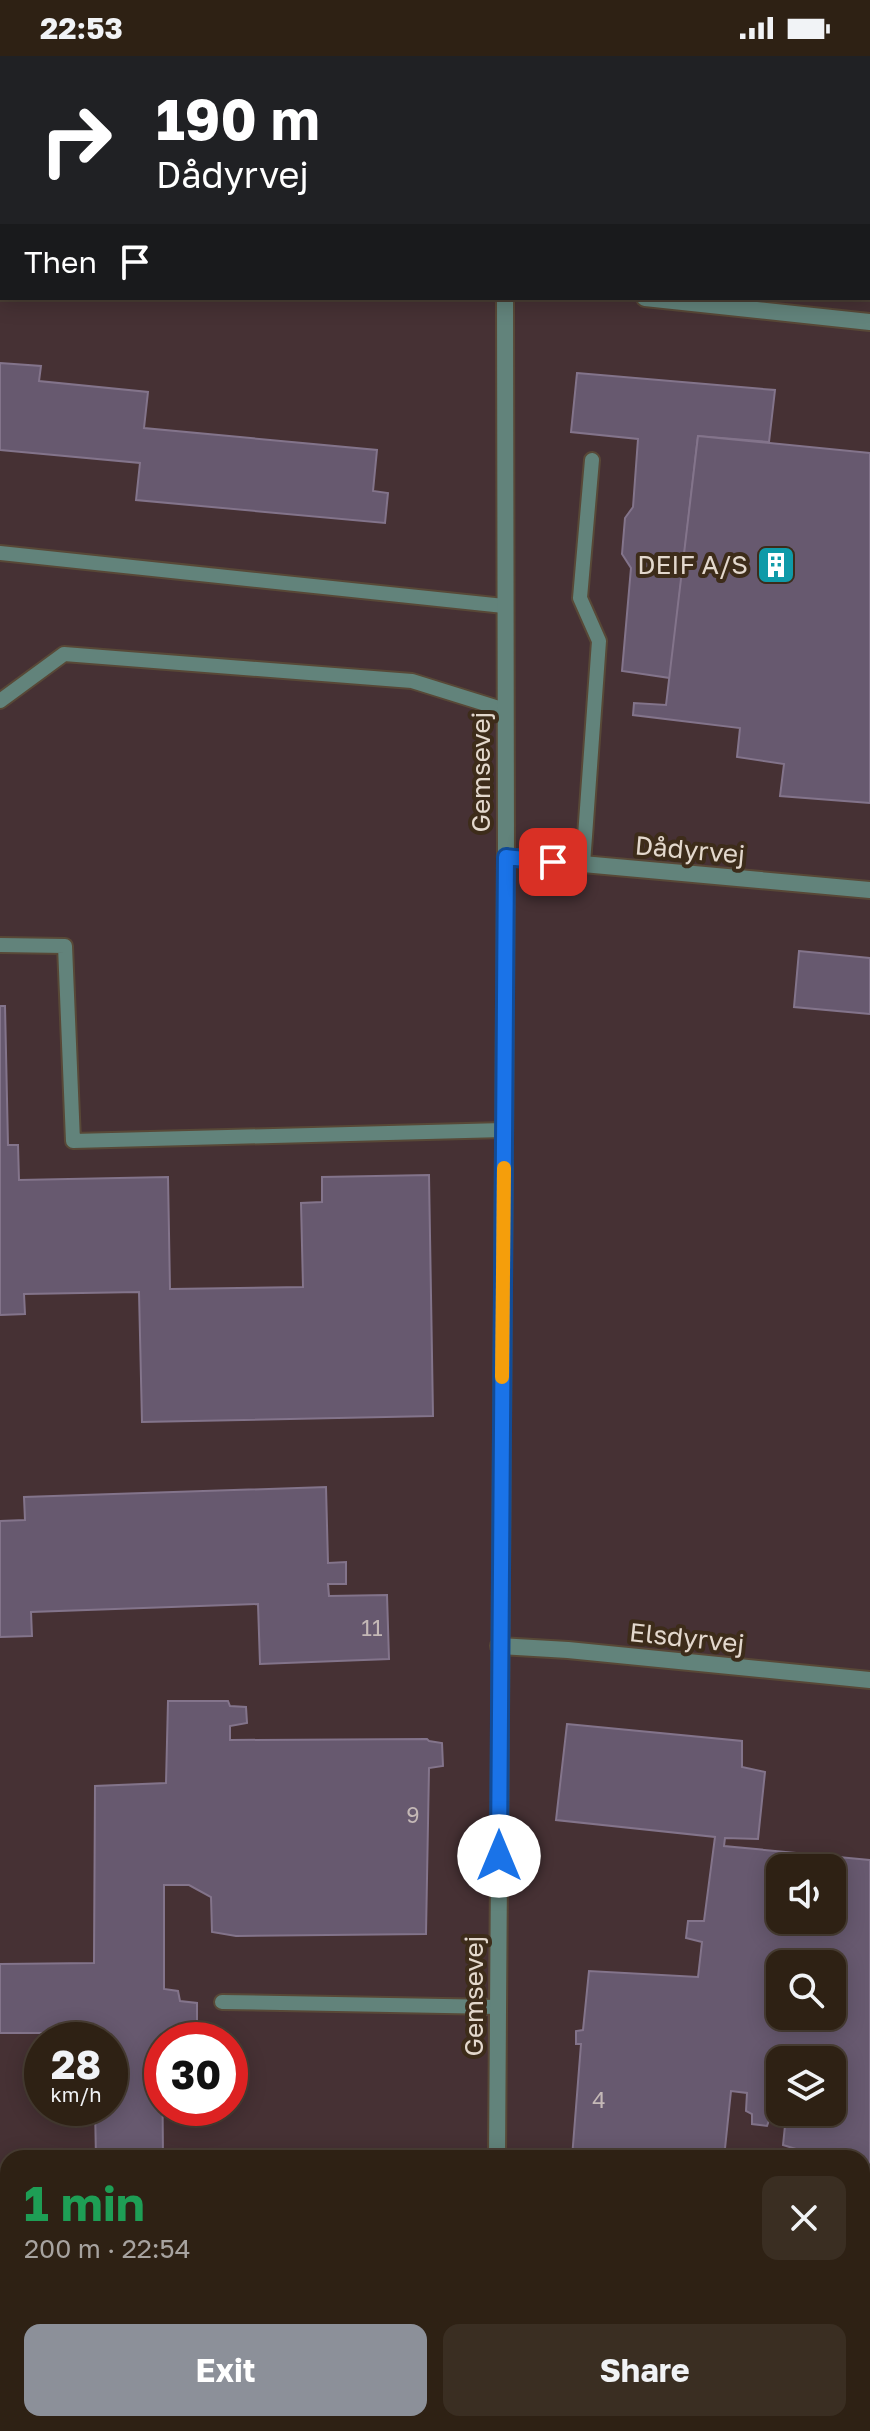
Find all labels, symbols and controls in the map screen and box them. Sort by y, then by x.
text: 22:53 [40,10,123,46]
text: 190 m [156,85,320,152]
icon: right [24,88,128,192]
text: Dådyrvej [156,153,309,196]
icon: arrive [113,240,157,284]
text: Then [24,244,97,280]
building icon: DEIF A/S [755,544,797,586]
place label: DEIF A/S [637,549,748,580]
street label: Gemsevej [465,712,496,832]
pin [519,828,587,896]
street label: Dådyrvej [634,829,746,870]
icon: arrive [531,840,575,884]
house number: 11 [361,1614,383,1641]
street label: Elsdyrvej [628,1616,746,1659]
house number: 9 [406,1801,420,1828]
position arrow [457,1814,541,1898]
map controls [766,1854,846,2126]
button: sound [766,1854,846,1934]
street label: Gemsevej [458,1936,489,2056]
button: search [766,1950,846,2030]
speed limit sign: 30 [144,2022,248,2126]
text: 28 [51,2040,101,2088]
button: layers [766,2046,846,2126]
text: km/h [51,2082,101,2106]
house number: 4 [592,2086,606,2113]
text: 1 min [24,2174,145,2232]
button: close [762,2176,846,2260]
text: 200 m · 22:54 [24,2233,191,2264]
button: Exit [24,2324,427,2416]
button: Share [443,2324,846,2416]

